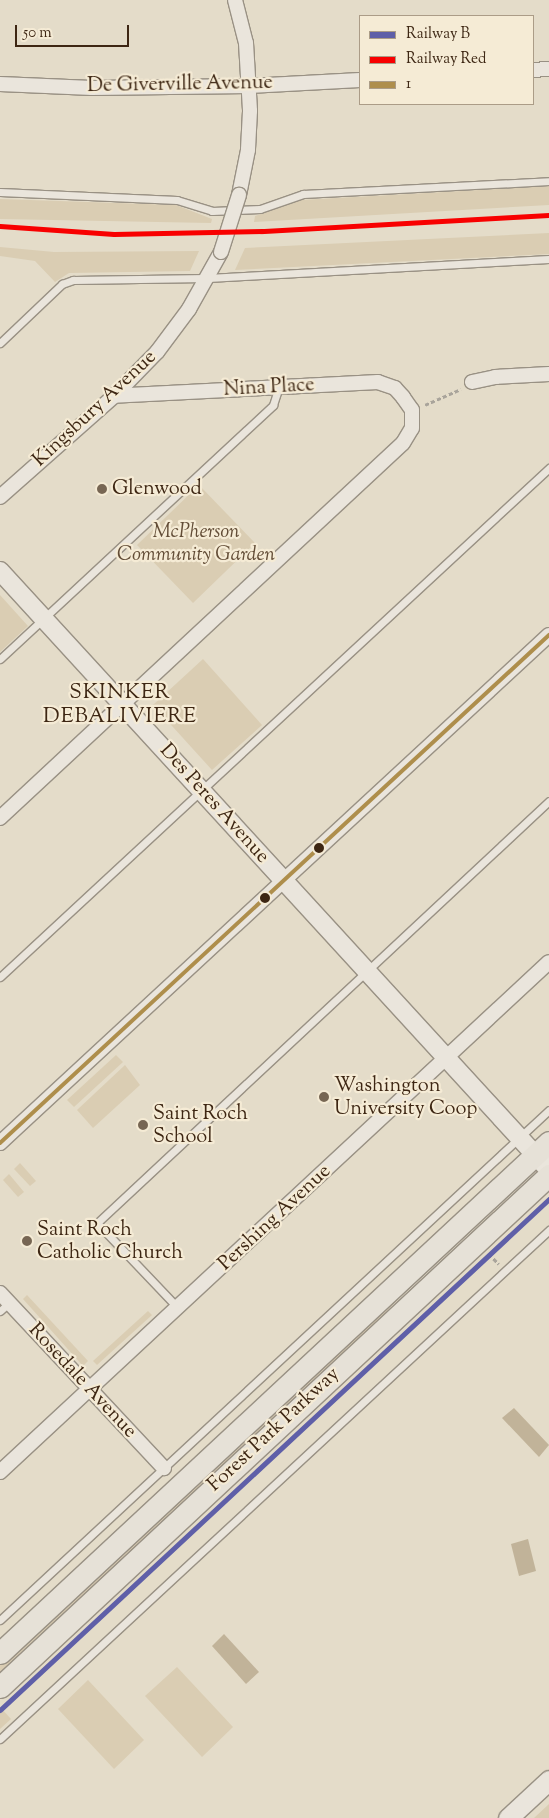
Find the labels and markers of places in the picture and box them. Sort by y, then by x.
place label: Glenwood [112,477,202,501]
marker: Glenwood [96,483,108,495]
unlabelled marker [314,843,324,853]
unlabelled marker [260,893,270,903]
place label: Washington University Coop [334,1074,477,1121]
marker: Washington University Coop [318,1091,330,1103]
place label: Saint Roch School [153,1102,248,1149]
marker: Saint Roch School [137,1119,149,1131]
place label: Saint Roch Catholic Church [37,1218,183,1265]
marker: Saint Roch Catholic Church [21,1235,33,1247]

